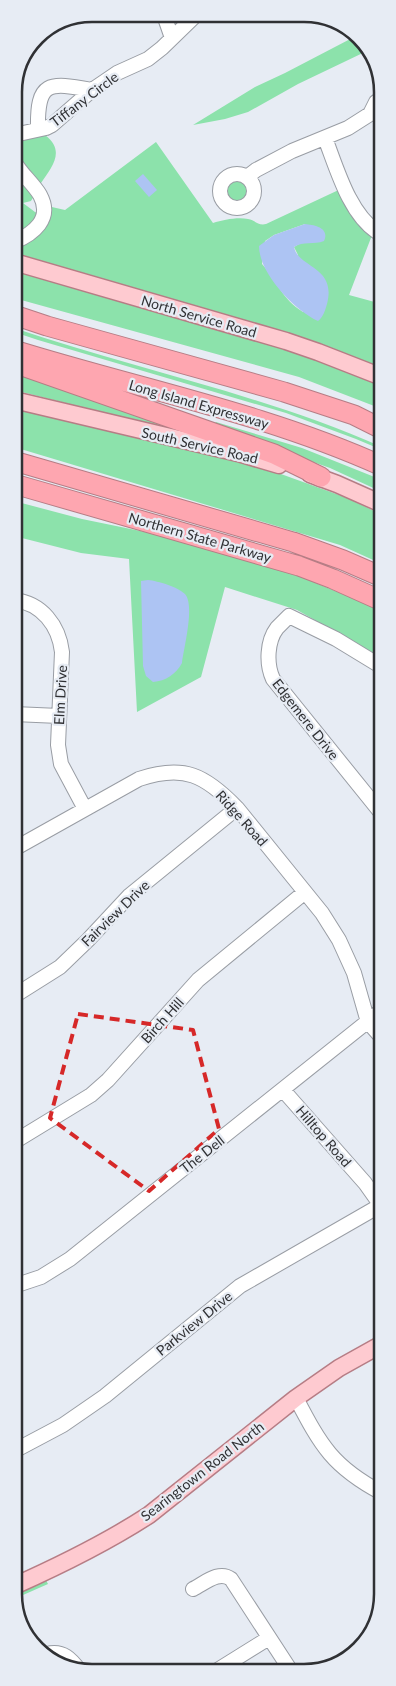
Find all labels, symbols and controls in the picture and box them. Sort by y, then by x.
street label: Tiffany Circle [47,68,121,130]
street label: North Service Road [139,291,259,341]
street label: Long Island Expressway [127,376,272,432]
street label: South Service Road [140,423,260,467]
street label: Northern State Parkway [127,508,274,566]
street label: Elm Drive [50,665,70,725]
street label: Edgemere Drive [269,675,343,763]
street label: Ridge Road [213,787,271,849]
street label: Fairview Drive [77,876,153,950]
street label: Birch Hill [137,994,187,1046]
street label: Hilltop Road [293,1102,355,1170]
street label: The Dell [176,1131,228,1177]
street label: Parkview Drive [153,1287,235,1359]
street label: Searingtown Road North [137,1418,267,1524]

